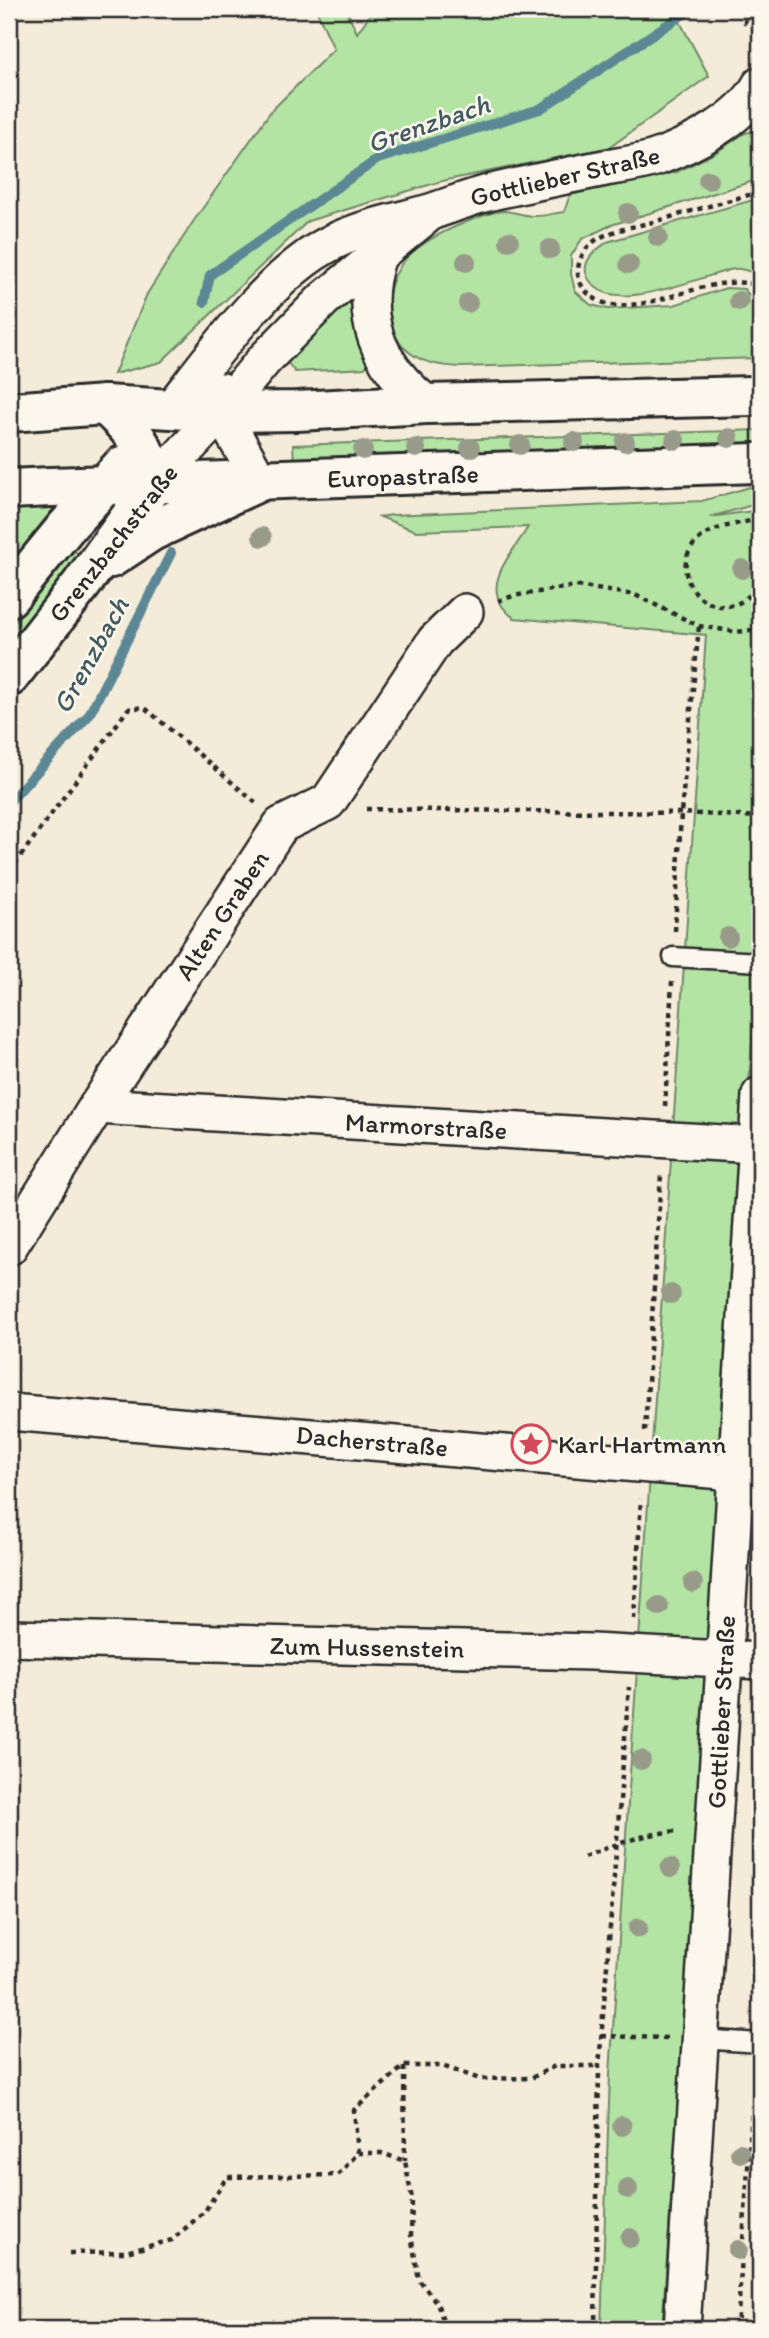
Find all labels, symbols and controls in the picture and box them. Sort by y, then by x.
water label: Grenzbach [362,86,494,160]
street label: Gottlieber Straße [467,139,663,213]
street label: Grenzbachstraße [41,457,185,629]
street label: Europastraße [327,457,479,495]
water label: Grenzbach [44,591,136,719]
street label: Alten Graben [168,844,276,986]
street label: Marmorstraße [344,1106,508,1146]
street label: Dacherstraße [295,1418,449,1464]
place icon: Karl Hartmann [510,1423,552,1465]
place label: Karl Hartmann [558,1428,727,1460]
street label: Gottlieber Straße [700,1614,742,1810]
street label: Zum Hussenstein [269,1629,465,1665]

